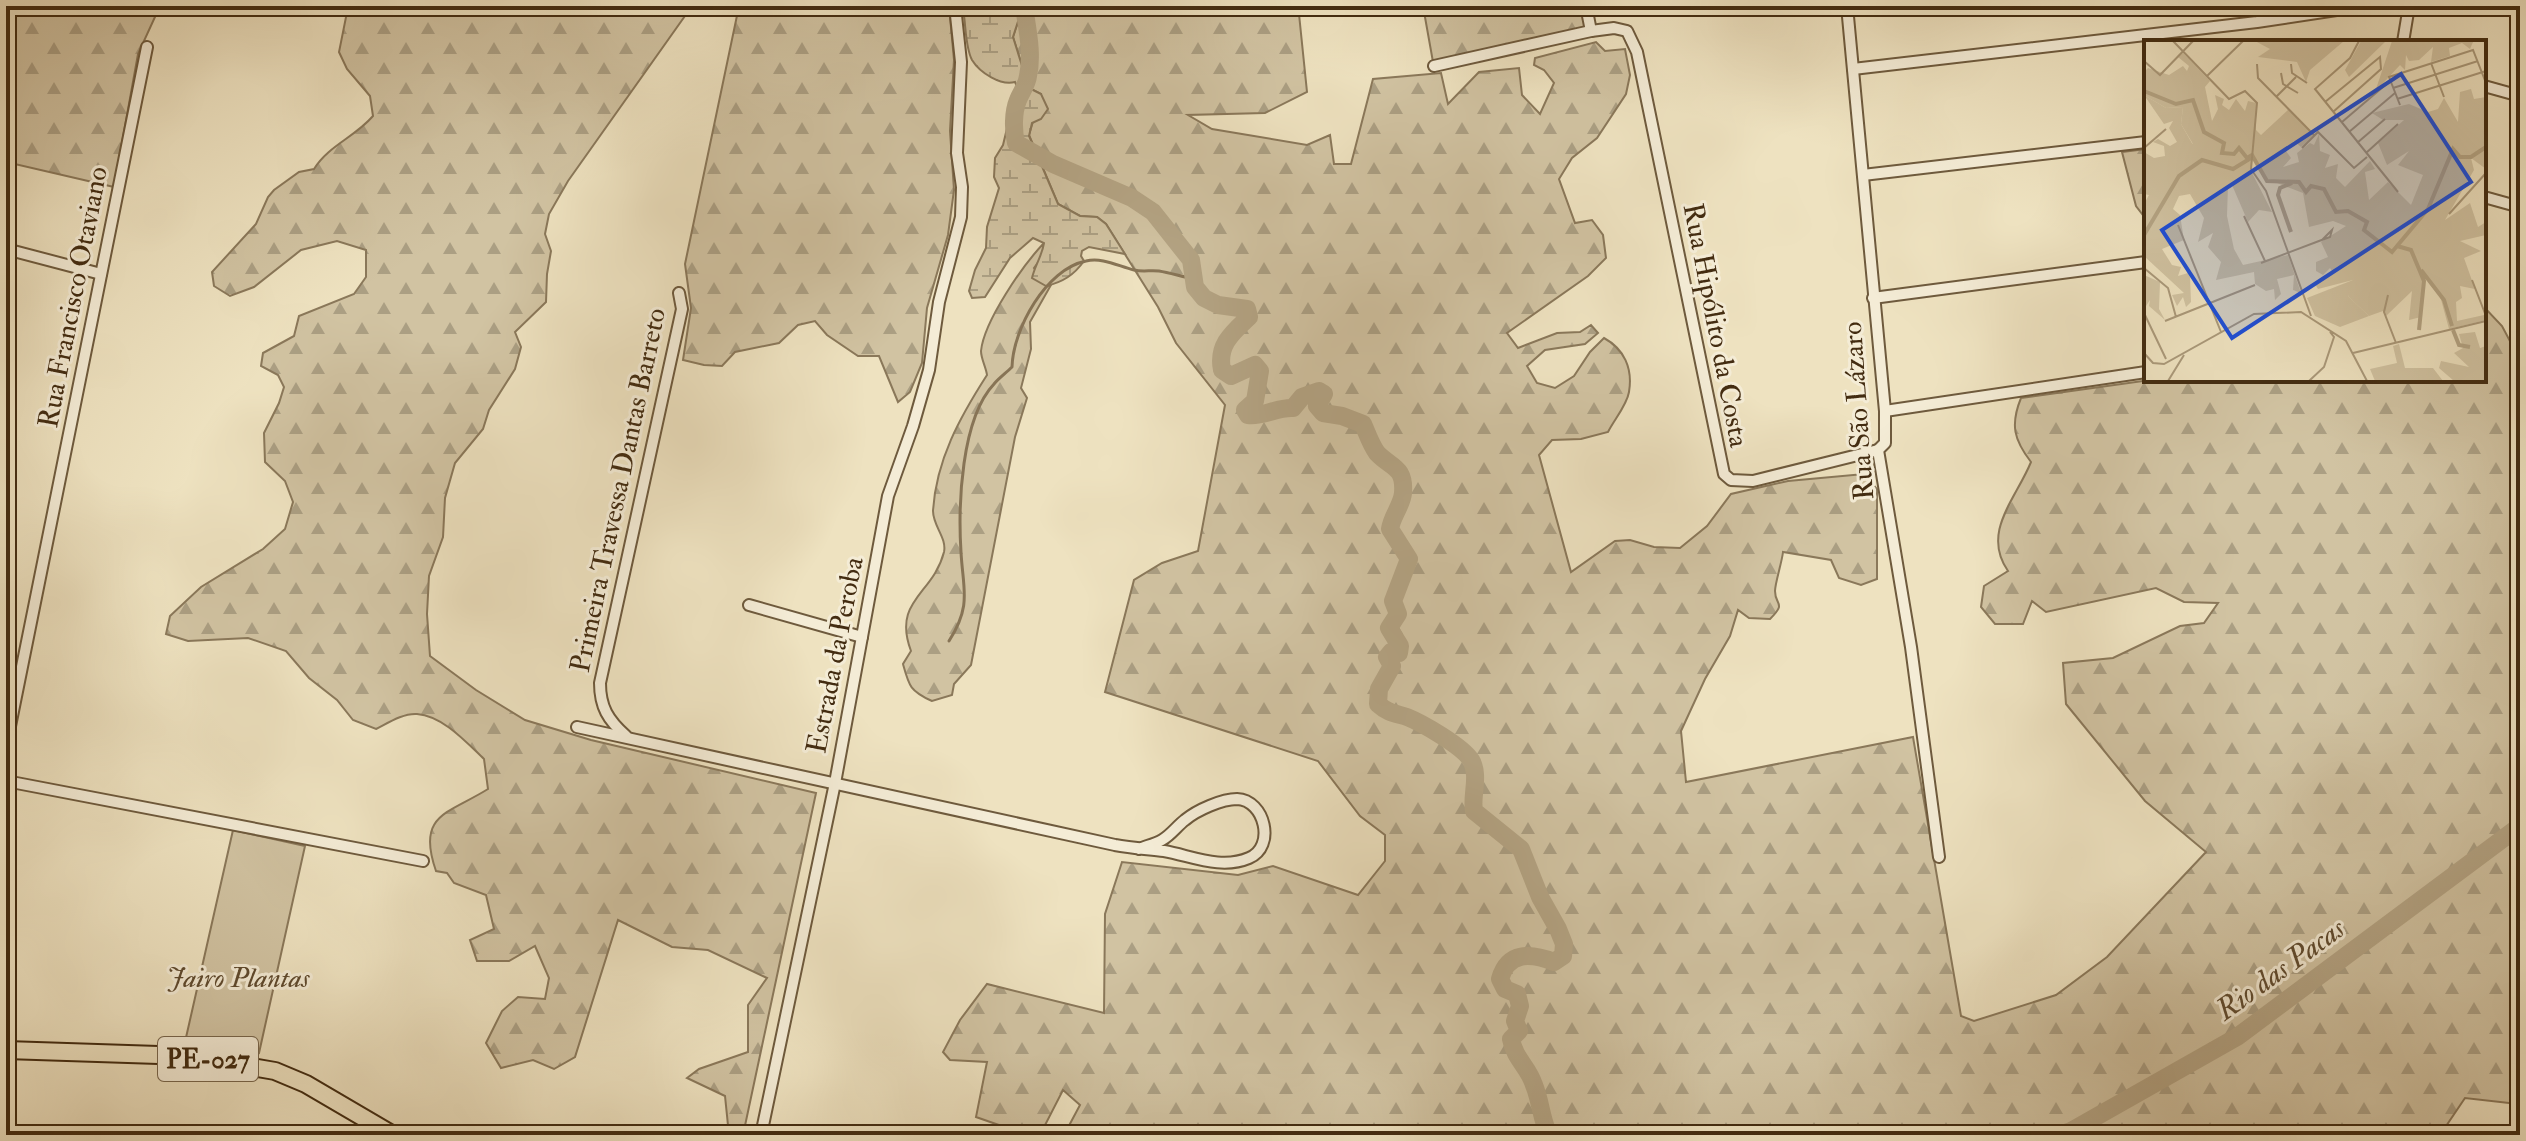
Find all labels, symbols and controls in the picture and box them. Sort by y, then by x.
inset map [2144,40,2486,382]
street label: Rua Francisco Otaviano [31,164,116,431]
street label: Rua Hipólito da Costa [1675,200,1756,451]
street label: Primeira Travessa Dantas Barreto [563,305,674,676]
street label: Rua São Lázaro [1835,320,1882,501]
street label: Estrada da Peroba [799,554,872,757]
water label: Rio das Pacas [2208,910,2353,1029]
park label: Jairo Plantas [166,961,311,996]
road number: PE-027 [158,1037,258,1081]

